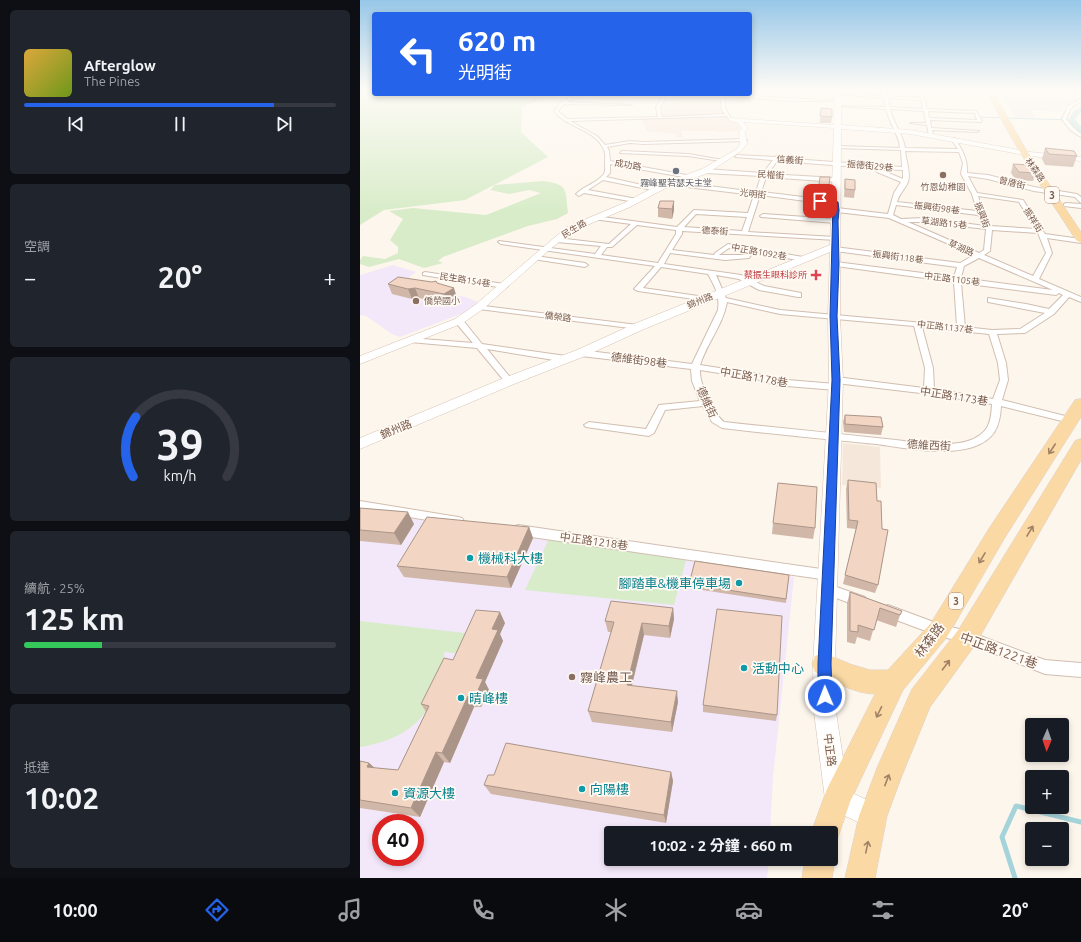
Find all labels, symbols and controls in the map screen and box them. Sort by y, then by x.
text: 620 m [458,25,536,56]
icon: left [392,28,444,80]
text: Afterglow [84,57,156,74]
text: 光明街 [458,62,512,82]
text: The Pines [84,74,140,88]
icon: previous [65,113,87,135]
icon: pause [169,113,191,135]
icon: next [273,113,295,135]
street label: 信義街 [776,154,804,166]
street label: 林森路 [1023,156,1047,184]
street label: 成功路 [614,158,642,172]
street label: 振德街29巷 [847,158,894,173]
marker: 霧峰聖若瑟天主堂 [671,166,681,176]
street label: 民權街 [757,169,785,181]
marker: 竹恩幼稚園 [938,170,948,180]
street label: 曾厝街 [998,175,1026,191]
place label: 霧峰聖若瑟天主堂 [640,177,712,188]
place label: 竹恩幼稚園 [920,182,966,192]
pin [803,184,837,218]
street label: 光明街 [739,187,767,201]
road number: 3 [1045,187,1059,203]
icon: arrive [809,190,831,212]
street label: 振興街98巷 [913,200,961,216]
street label: 振興街 [972,201,992,229]
street label: 振祥街 [1021,206,1045,234]
street label: 草湖路15巷 [921,216,967,230]
street label: 民生路 [560,218,588,240]
street label: 德泰街 [701,224,729,237]
street label: 草湖路 [947,238,975,258]
text: 空調 [24,239,50,253]
street label: 中正路1092巷 [730,242,788,262]
street label: 振興街118巷 [872,249,924,265]
text: 20° [158,260,202,294]
text: − [24,265,36,290]
text: + [324,265,336,290]
marker: 蔡振生眼科診所 [810,269,822,281]
place label: 蔡振生眼科診所 [744,270,807,280]
street label: 民生路154巷 [439,271,491,289]
street label: 中正路1105巷 [923,271,981,287]
street label: 錦州路 [685,290,714,311]
marker: 僑榮國小 [411,296,421,306]
place label: 僑榮國小 [424,296,460,306]
street label: 僑榮路 [544,310,572,324]
street label: 中正路1137巷 [916,319,974,335]
street label: 德維街98巷 [610,351,668,369]
street label: 中正路1178巷 [719,365,789,389]
street label: 德維街 [695,385,719,419]
street label: 中正路1173巷 [919,385,989,407]
street label: 錦州路 [378,417,414,441]
text: 39 [157,421,203,468]
street label: 德維西街 [907,438,951,452]
one-way arrow [1048,443,1056,454]
text: km/h [164,468,196,484]
one-way arrow [1026,525,1034,537]
street label: 中正路1218巷 [559,530,629,552]
place label: 機械科大樓 [478,551,543,565]
one-way arrow [978,552,986,563]
marker: 機械科大樓 [465,553,475,563]
place label: 腳踏車&機車停車場 [618,576,731,590]
marker: 腳踏車&機車停車場 [734,578,744,588]
text: 續航 · 25% [24,581,85,595]
road number: 3 [949,593,963,609]
text: 125 km [24,602,125,636]
street label: 林森路 [912,620,946,660]
street label: 中正路1221巷 [958,630,1040,670]
one-way arrow [942,660,950,671]
place label: 活動中心 [752,661,804,675]
marker: 活動中心 [739,663,749,673]
place label: 霧峰農工 [580,670,632,684]
marker: 霧峰農工 [567,672,577,682]
position arrow [804,675,846,717]
place label: 晴峰樓 [469,691,508,705]
marker: 晴峰樓 [456,693,466,703]
one-way arrow [875,706,882,718]
north arrow [1025,718,1069,762]
map controls [1025,718,1069,866]
street label: 中正路 [822,733,838,767]
text: 抵達 [24,760,50,774]
button: + [1025,770,1069,814]
one-way arrow [883,774,891,786]
text: 10:02 [24,781,99,815]
place label: 向陽樓 [590,782,629,796]
marker: 向陽樓 [577,784,587,794]
place label: 資源大樓 [403,786,455,800]
marker: 資源大樓 [390,788,400,798]
speed limit sign: 40 [372,814,424,866]
button: − [1025,822,1069,866]
text: 10:02 · 2 分鐘 · 660 m [649,837,793,854]
one-way arrow [863,841,871,854]
icon: directions [203,896,231,924]
icon: music [336,896,364,924]
icon: phone [469,896,497,924]
icon: climate [602,896,630,924]
icon: car [735,896,763,924]
icon: filters [869,896,897,924]
text: 10:00 [53,900,98,920]
text: 20° [1002,900,1028,920]

